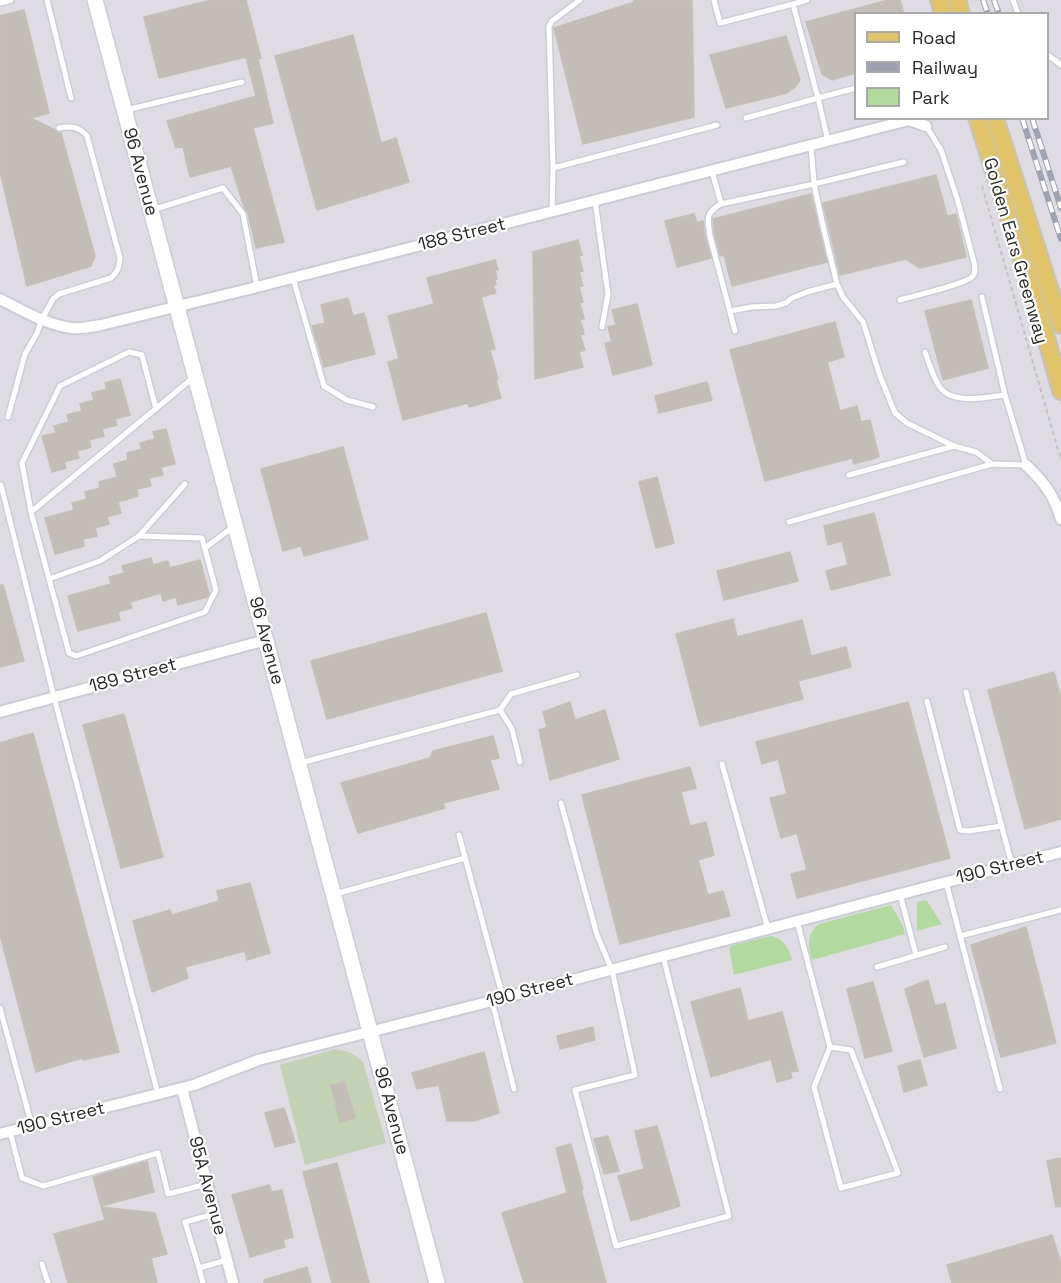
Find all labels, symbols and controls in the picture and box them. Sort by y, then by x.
legend [854,12,1049,120]
text: Road [912,26,956,49]
text: Railway [912,56,978,79]
text: Park [912,86,949,109]
street label: 96 Avenue [118,126,162,218]
street label: Golden Ears Greenway [978,155,1052,347]
street label: 188 Street [416,214,508,256]
street label: 96 Avenue [244,595,288,687]
street label: 189 Street [87,654,179,698]
street label: 190 Street [954,847,1046,889]
street label: 190 Street [484,969,576,1013]
street label: 96 Avenue [369,1065,413,1157]
street label: 190 Street [15,1098,107,1140]
street label: 95A Avenue [183,1134,231,1238]

